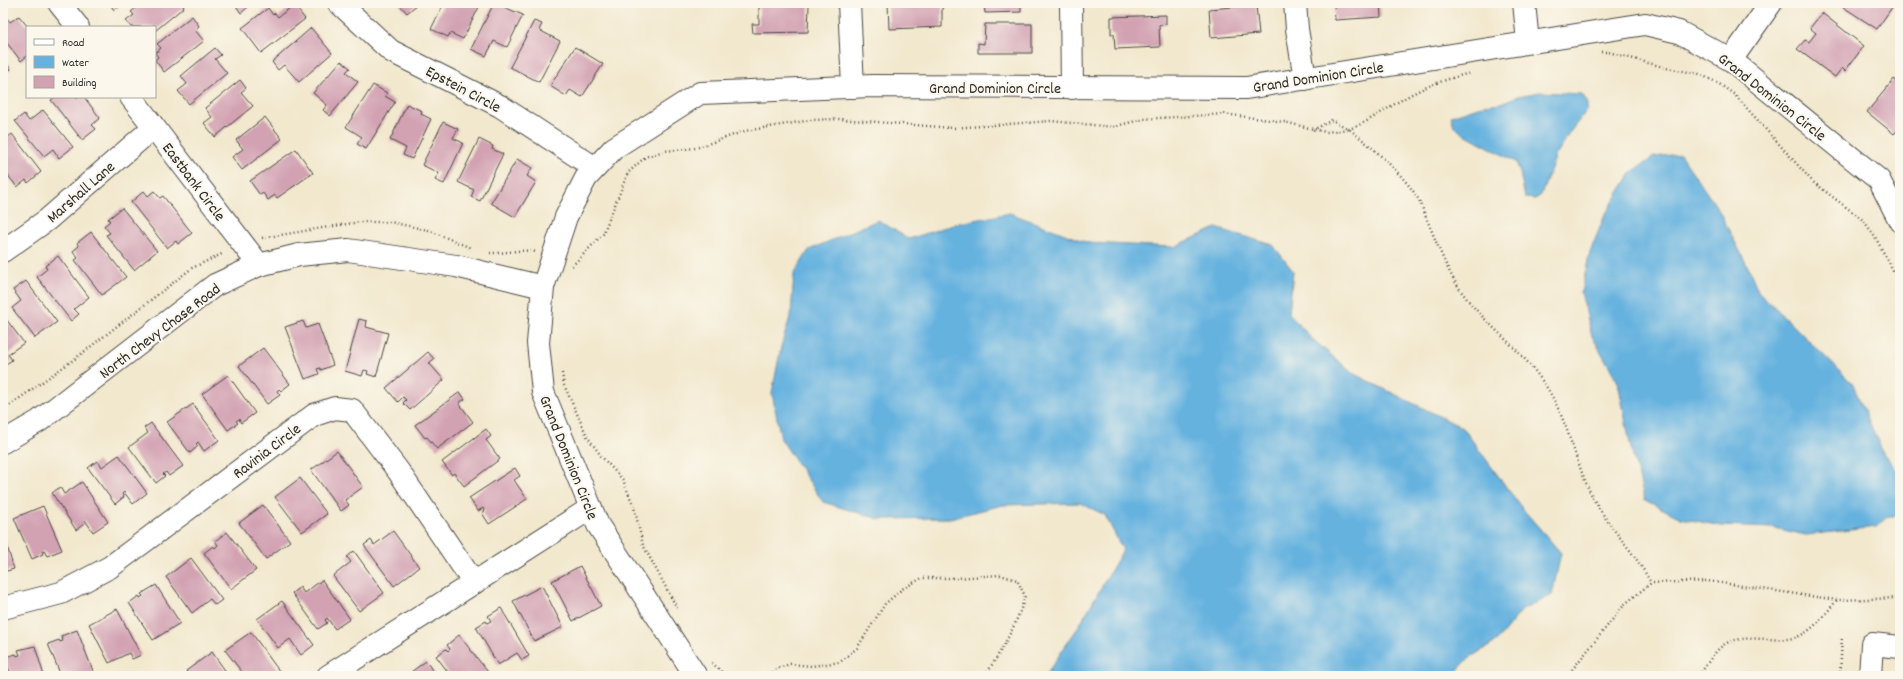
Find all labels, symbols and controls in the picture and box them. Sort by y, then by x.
legend [26,26,156,98]
text: Road [62,35,84,52]
street label: Grand Dominion Circle [1712,48,1831,148]
text: Water [62,55,89,72]
street label: Grand Dominion Circle [1251,57,1385,100]
street label: Epstein Circle [421,61,505,120]
text: Building [62,75,97,92]
street label: Grand Dominion Circle [929,78,1061,101]
street label: Eastbank Circle [156,138,230,227]
street label: Marshall Lane [42,157,121,229]
street label: North Chevy Chase Road [95,279,226,385]
street label: Grand Dominion Circle [532,392,603,523]
street label: Ravinia Circle [228,419,307,485]

